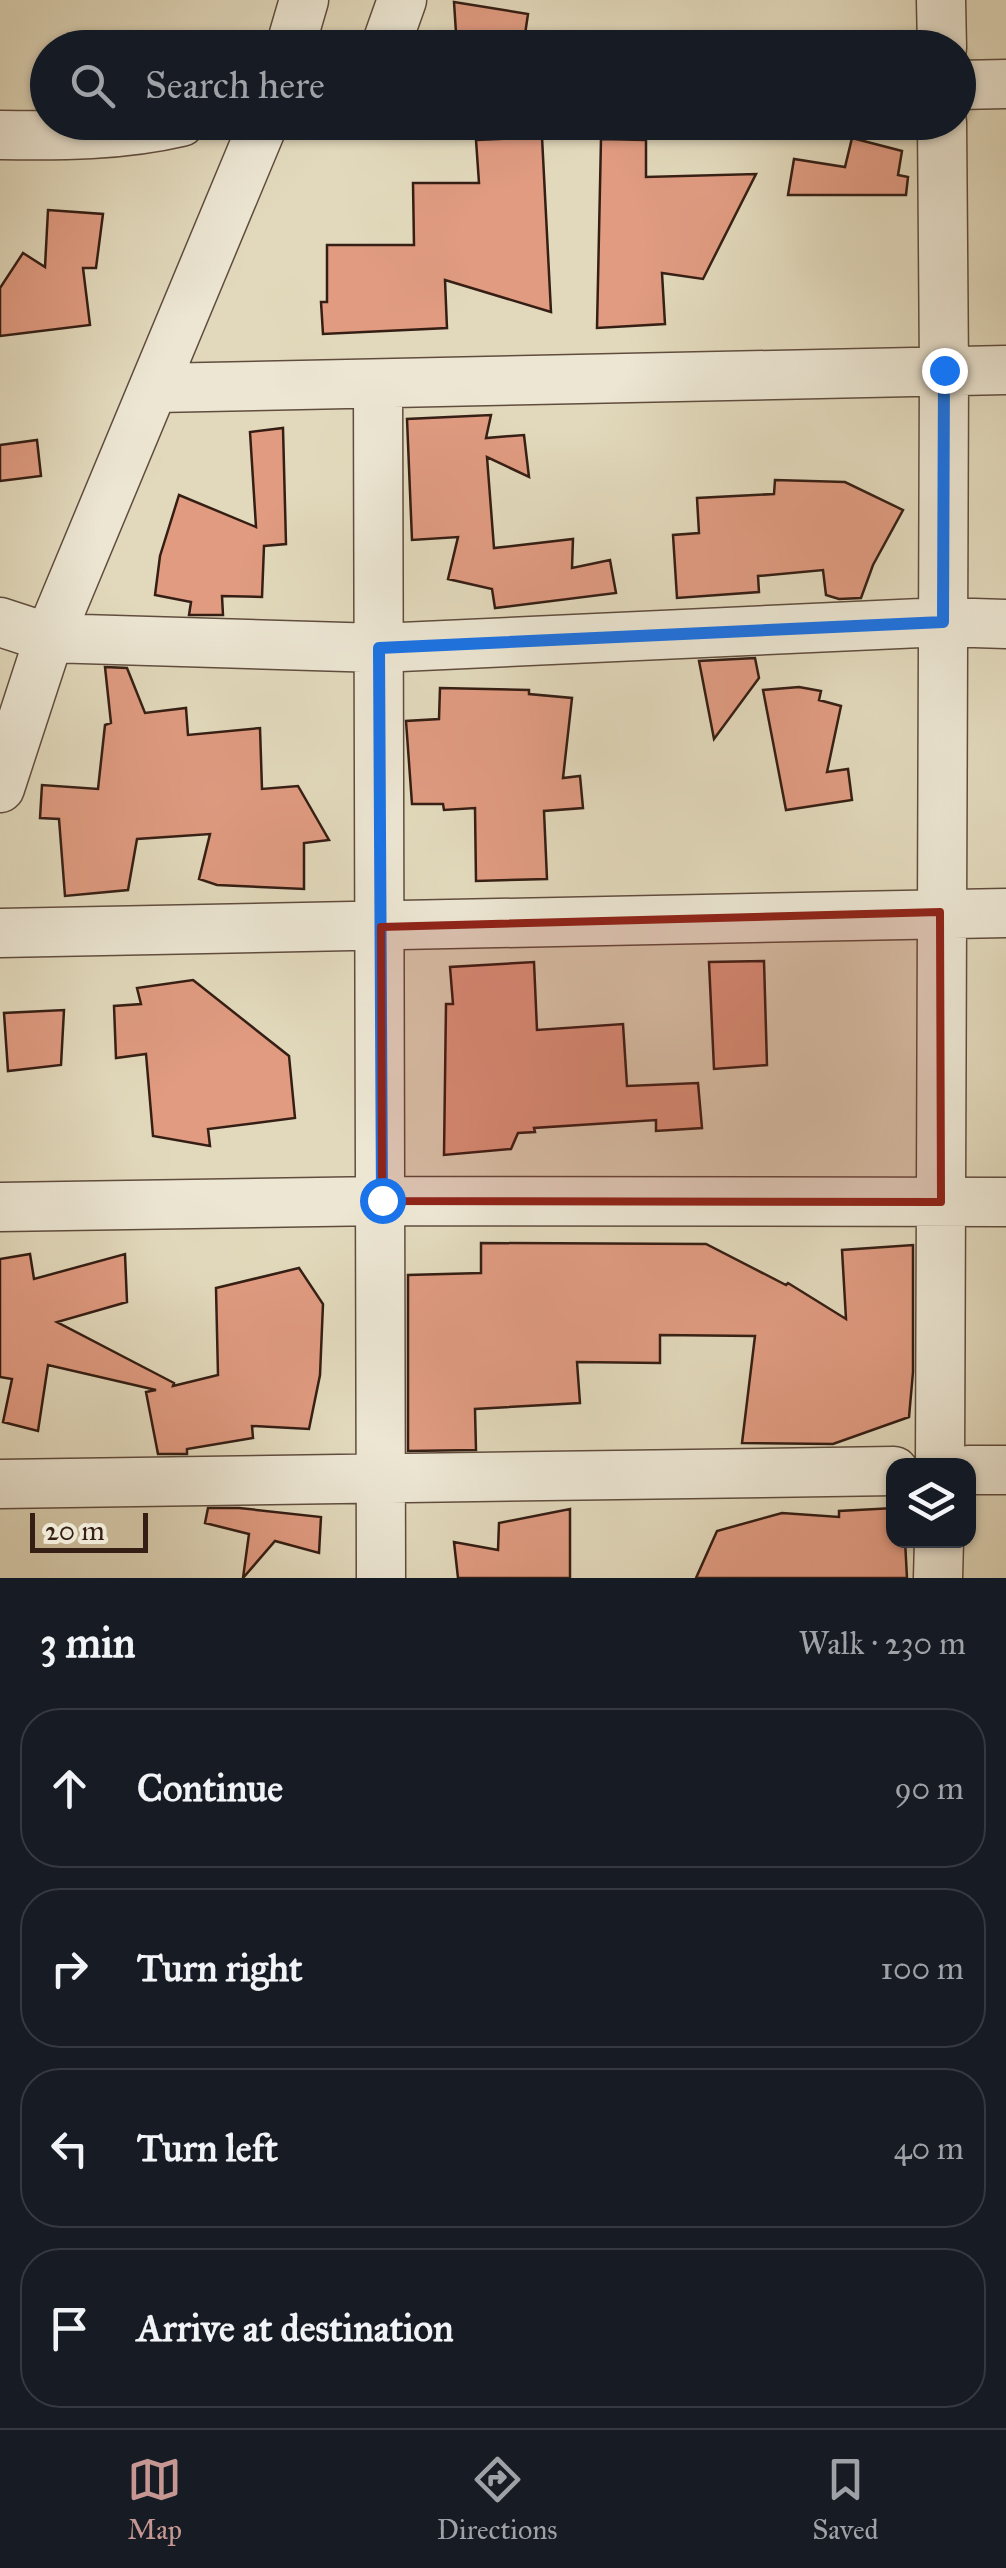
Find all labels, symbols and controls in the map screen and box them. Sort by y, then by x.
search box [30,30,976,140]
icon: search [65,58,120,113]
text: Search here [145,62,325,108]
route end [922,348,968,394]
route start [360,1178,406,1224]
map controls [886,1458,976,1548]
button: layers [886,1458,976,1548]
scale bar [30,1508,148,1552]
text: 20 m [45,1513,105,1548]
text: 3 min [40,1617,135,1669]
text: Walk · 230 m [798,1624,966,1663]
icon: ahead [42,1761,97,1816]
text: Continue [137,1765,283,1811]
text: 90 m [894,1769,964,1808]
icon: right [42,1941,97,1996]
text: Turn right [137,1945,303,1991]
text: 100 m [880,1949,964,1988]
icon: left [42,2121,97,2176]
text: Turn left [137,2125,278,2171]
text: 40 m [894,2129,964,2168]
icon: arrive [42,2301,97,2356]
text: Arrive at destination [137,2305,454,2351]
tab: Map [127,2452,182,2547]
tab: Directions [437,2452,558,2547]
tab: Saved [812,2452,879,2547]

